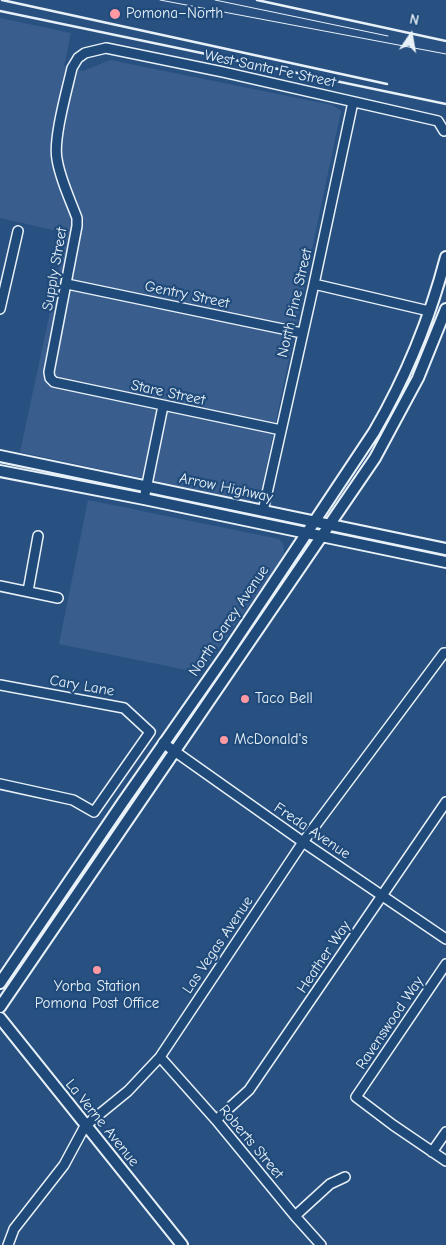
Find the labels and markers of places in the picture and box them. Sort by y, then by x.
place label: Pomona–North [126,5,223,23]
marker: Pomona–North [108,7,122,21]
place label: Taco Bell [255,690,313,708]
marker: Taco Bell [239,693,251,705]
place label: McDonald's [234,731,308,749]
marker: McDonald's [218,734,230,746]
marker: Yorba Station Pomona Post Office [91,964,103,976]
place label: Yorba Station Pomona Post Office [35,978,159,1013]

